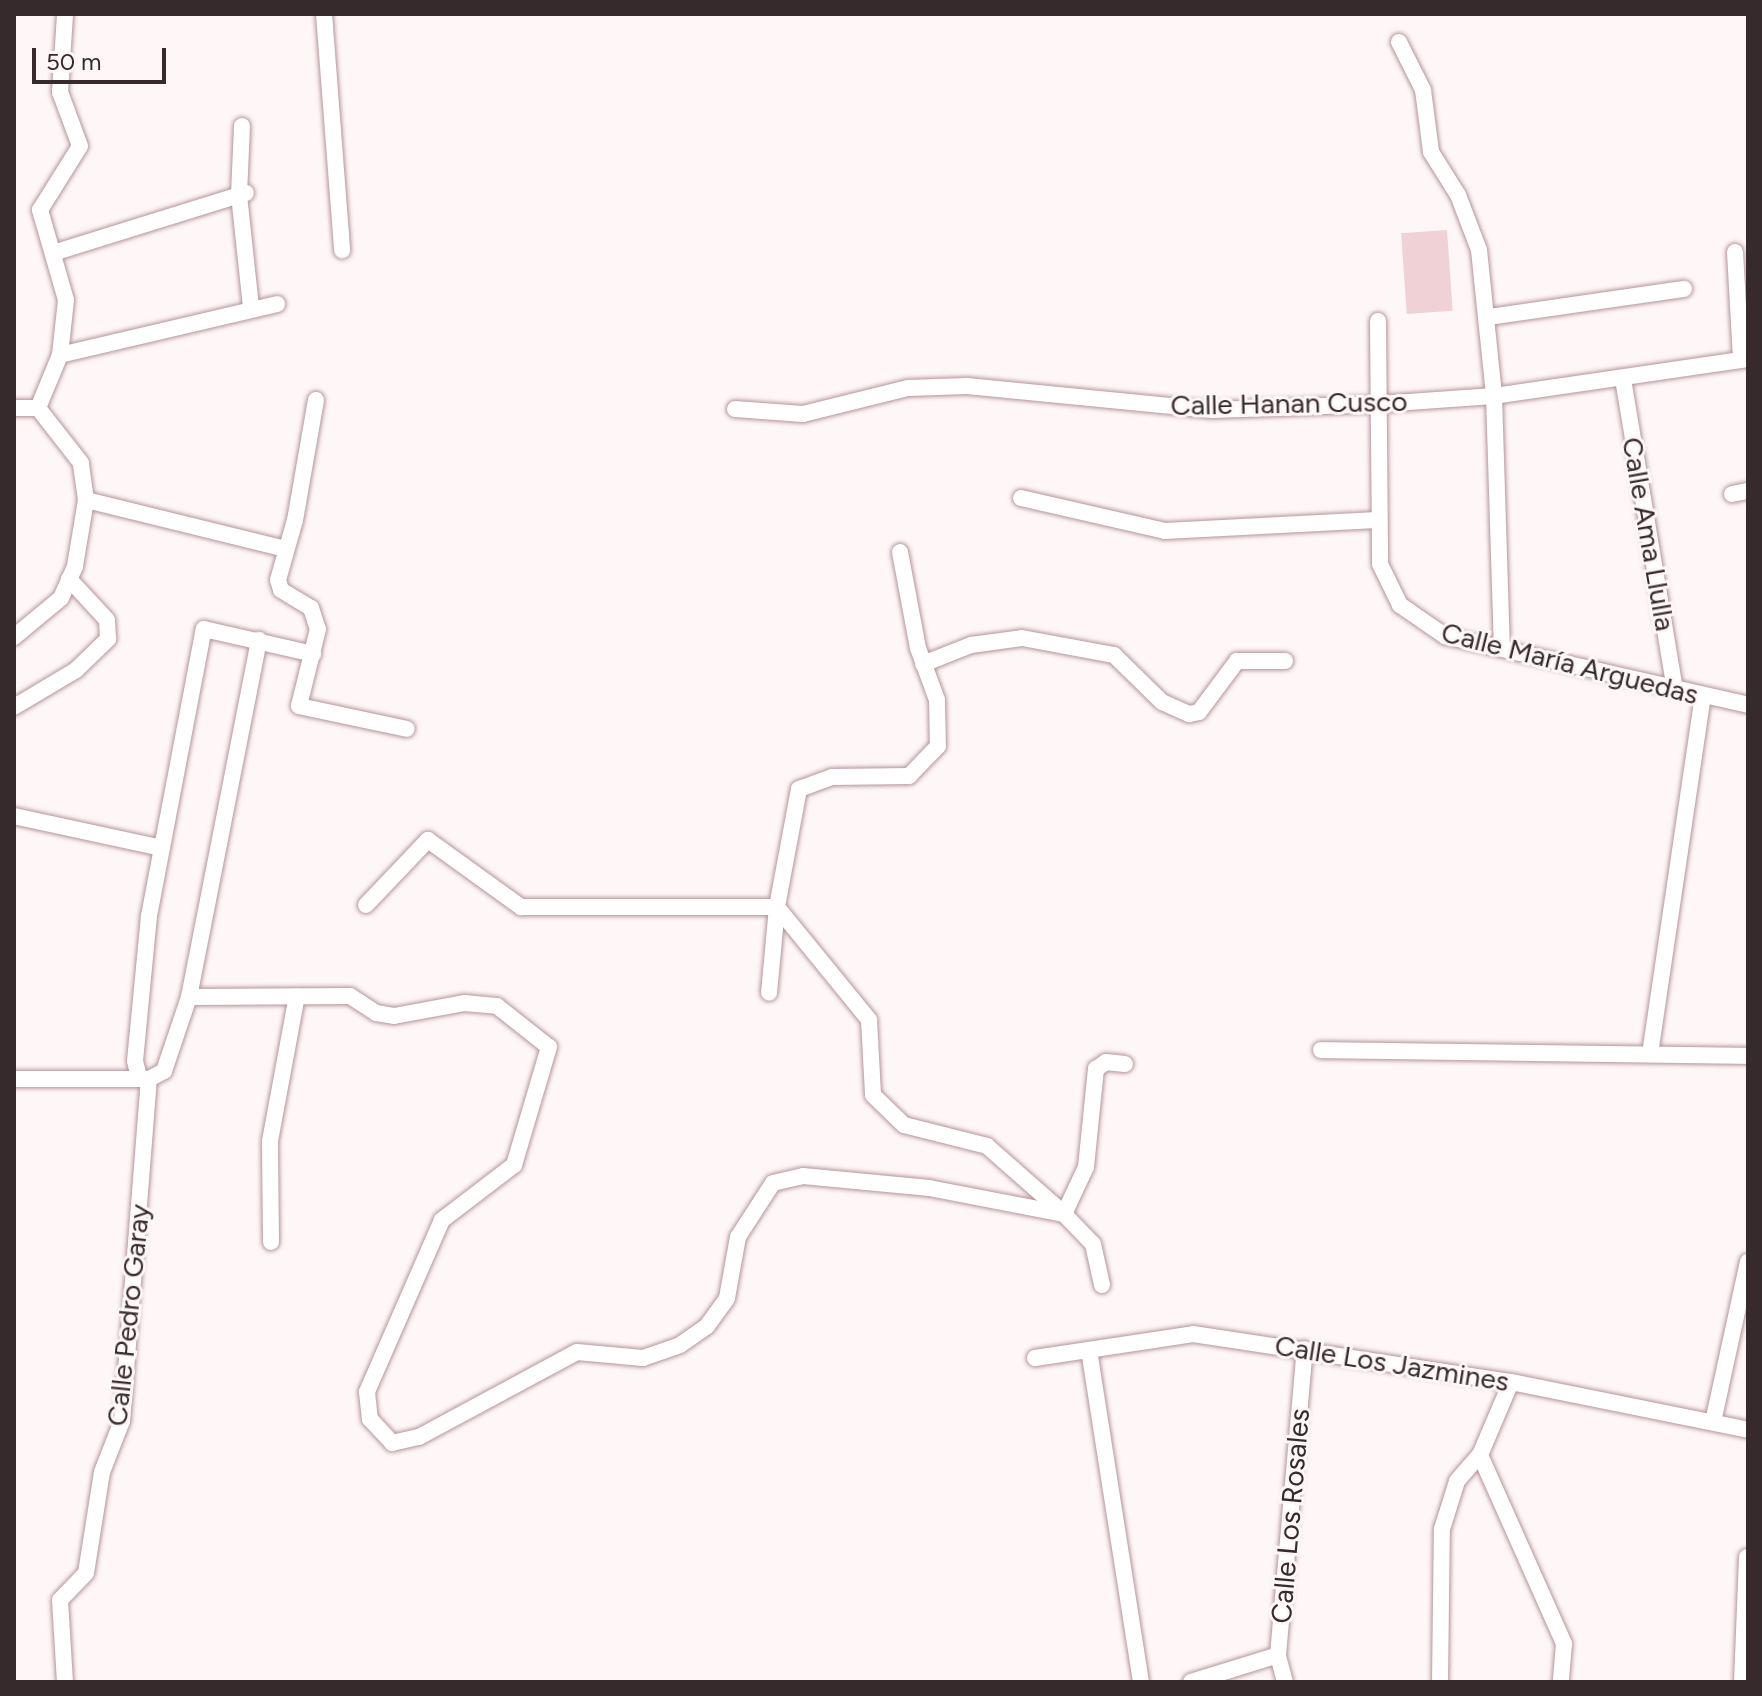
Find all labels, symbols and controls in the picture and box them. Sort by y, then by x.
scale bar [36,32,170,82]
text: 50 m [46,47,102,76]
street label: Calle Hanan Cusco [1170,384,1408,422]
street label: Calle Ama Llulla [1615,435,1683,633]
street label: Calle María Arguedas [1438,615,1702,711]
street label: Calle Pedro Garay [100,1202,156,1428]
street label: Calle Los Jazmines [1273,1328,1511,1398]
street label: Calle Los Rosales [1264,1407,1316,1625]

